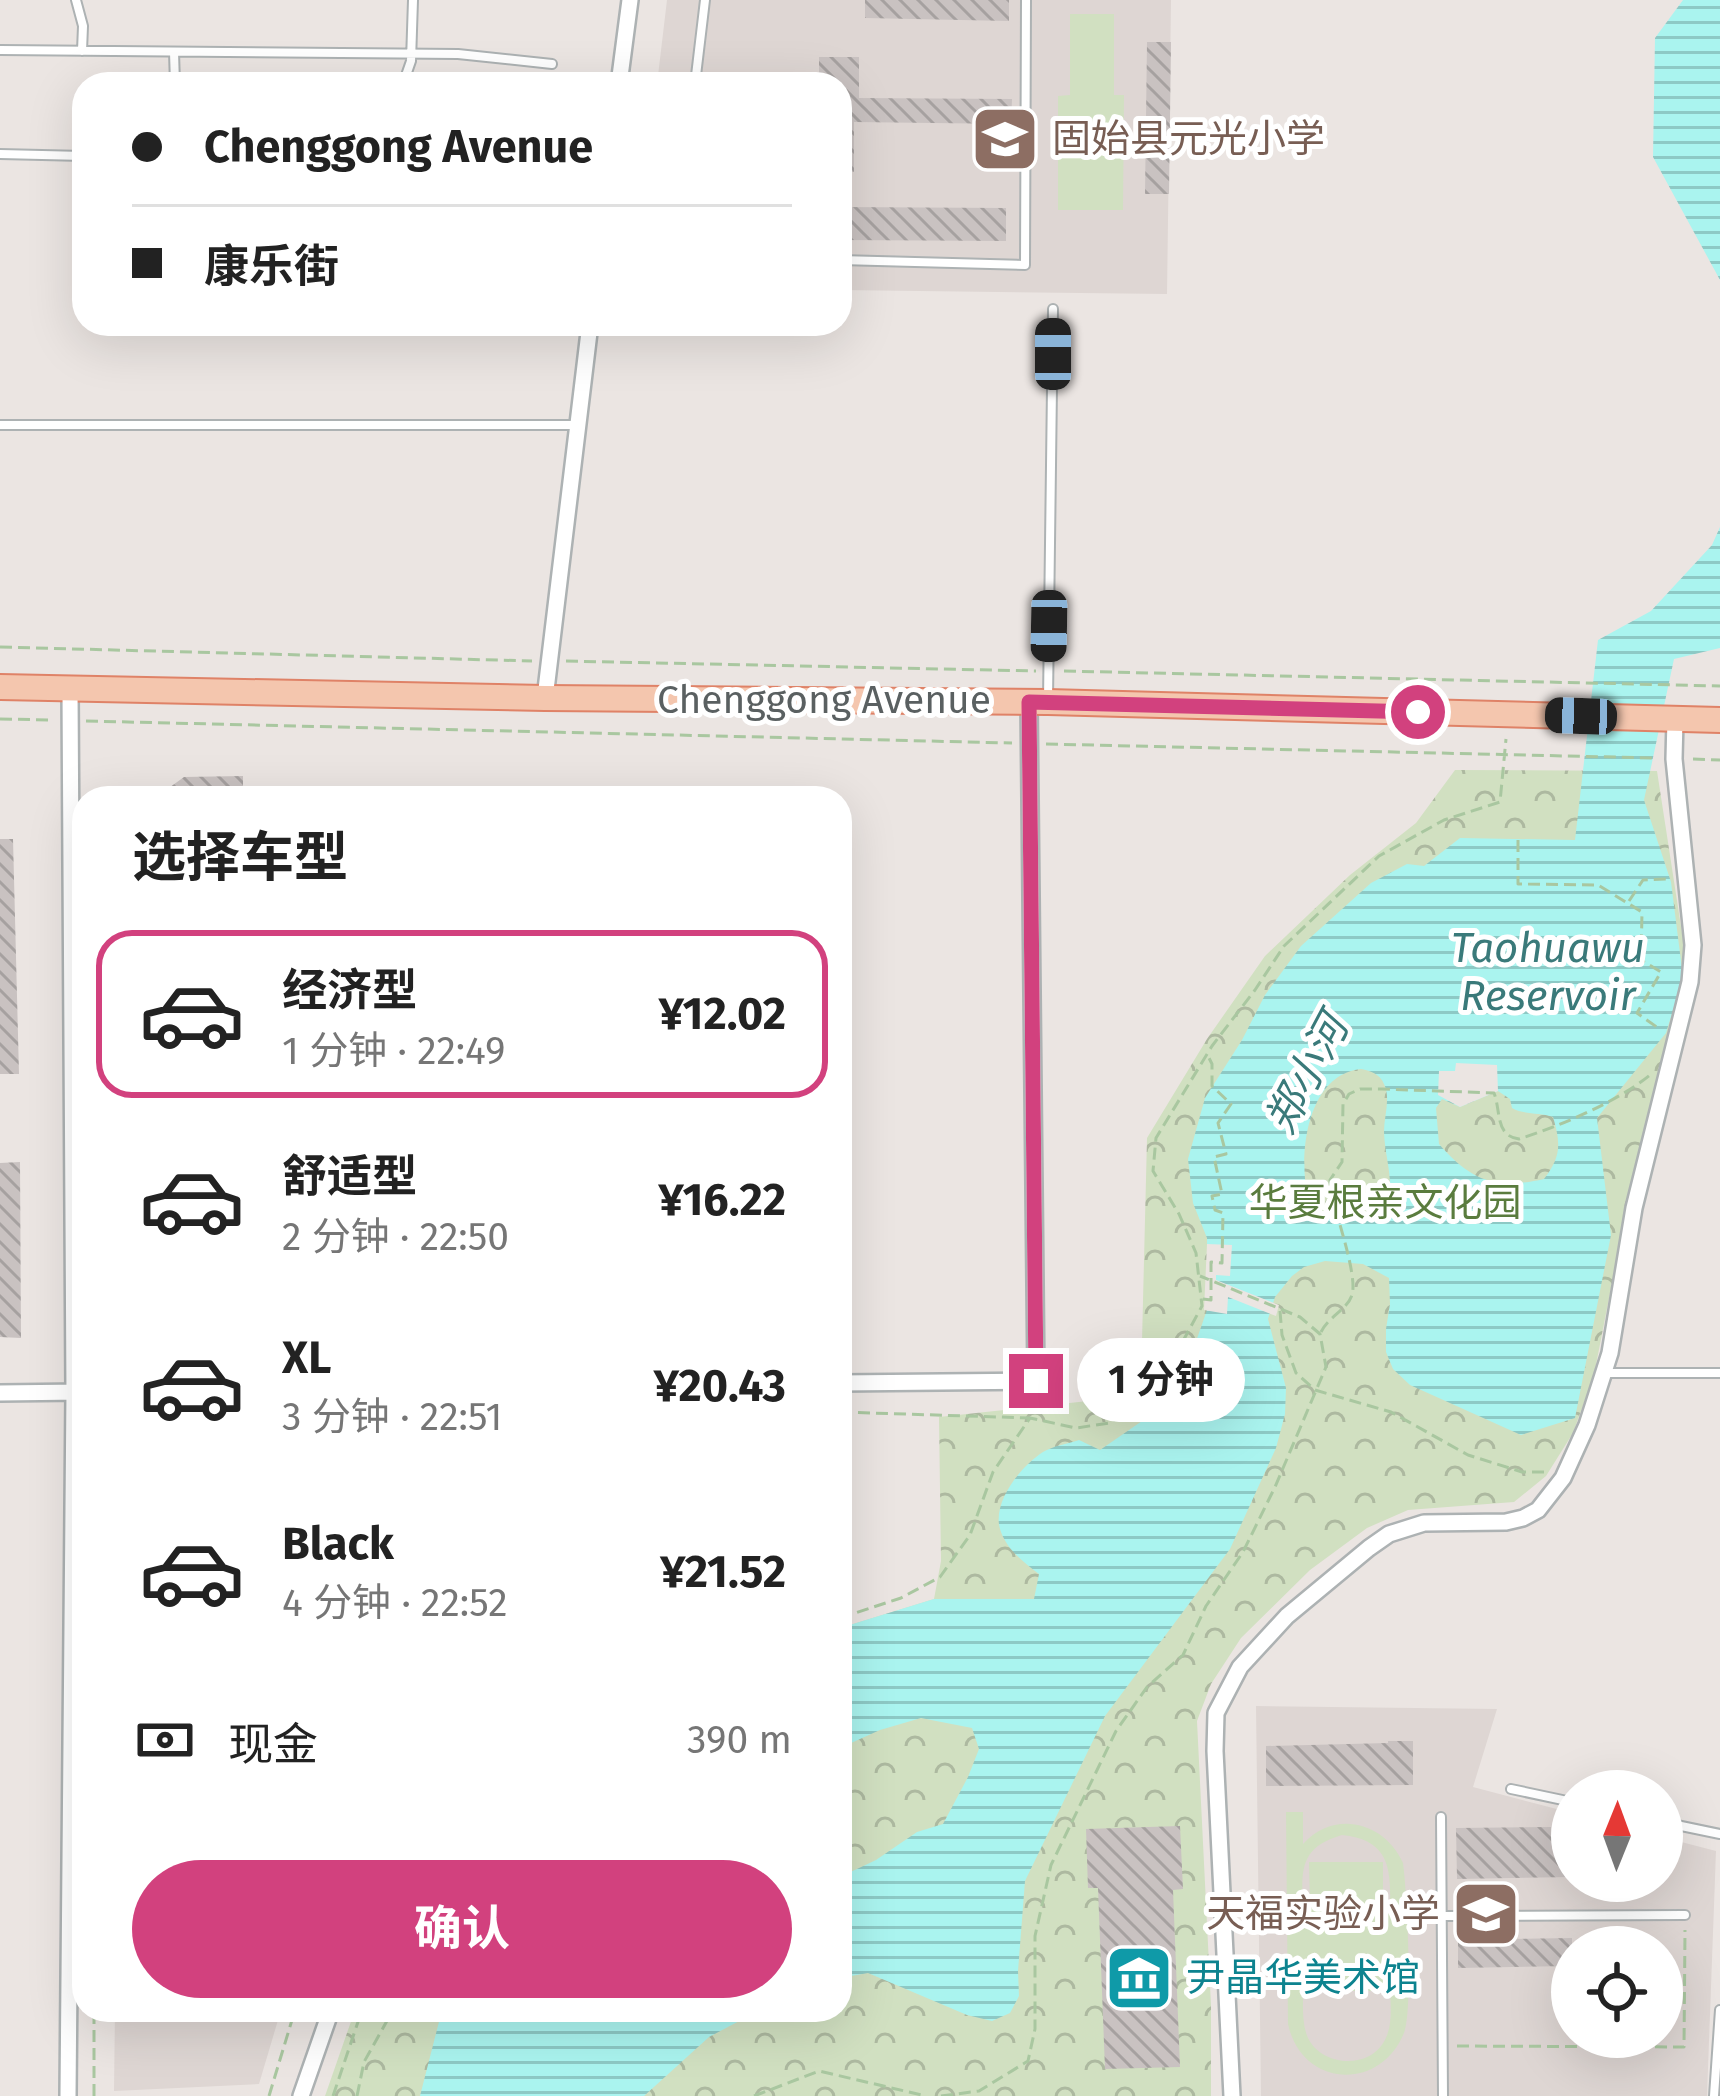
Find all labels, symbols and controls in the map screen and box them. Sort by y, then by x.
school or university icon: 固始县元光小学 [970,104,1040,174]
place label: 固始县元光小学 [1052,116,1325,162]
text: Chenggong Avenue [204,120,593,174]
text: 康乐街 [204,240,339,294]
car [1035,318,1071,390]
car [1030,590,1068,662]
street label: Chenggong Avenue [657,677,991,723]
route start [1391,685,1445,739]
car [1544,697,1618,735]
text: 选择车型 [132,826,348,890]
water label: Taohuawu Reservoir [1451,923,1645,1021]
icon: car [138,960,246,1068]
text: 经济型 [282,964,417,1018]
text: ¥12.02 [658,987,786,1041]
water label: 郑小河 [1255,1000,1362,1141]
text: 1 分钟 · 22:49 [282,1028,505,1074]
icon: car [138,1146,246,1254]
text: 舒适型 [282,1150,417,1204]
text: ¥16.22 [658,1173,786,1227]
park label: 华夏根亲文化园 [1248,1180,1522,1226]
text: 2 分钟 · 22:50 [282,1214,509,1260]
text: XL [282,1331,331,1385]
icon: car [138,1332,246,1440]
callout: 1 分钟 [1078,1339,1246,1423]
route end [1009,1354,1063,1408]
text: 1 分钟 [1108,1357,1214,1403]
text: ¥20.43 [654,1359,786,1413]
text: 3 分钟 · 22:51 [282,1394,502,1440]
text: Black [282,1517,394,1571]
icon: car [138,1518,246,1626]
text: ¥21.52 [660,1545,786,1599]
text: 4 分钟 · 22:52 [282,1580,508,1626]
icon: cash [132,1707,198,1773]
text: 390 m [687,1717,792,1763]
text: 现金 [228,1718,318,1772]
north arrow [1551,1770,1683,1902]
map controls [1551,1770,1683,2058]
button: 确认 [132,1860,792,1998]
school or university icon: 天福实验小学 [1451,1879,1521,1949]
place label: 天福实验小学 [1206,1891,1440,1937]
button: locate [1551,1926,1683,2058]
museum icon: 尹晶华美术馆 [1104,1943,1174,2013]
place label: 尹晶华美术馆 [1186,1955,1420,2001]

